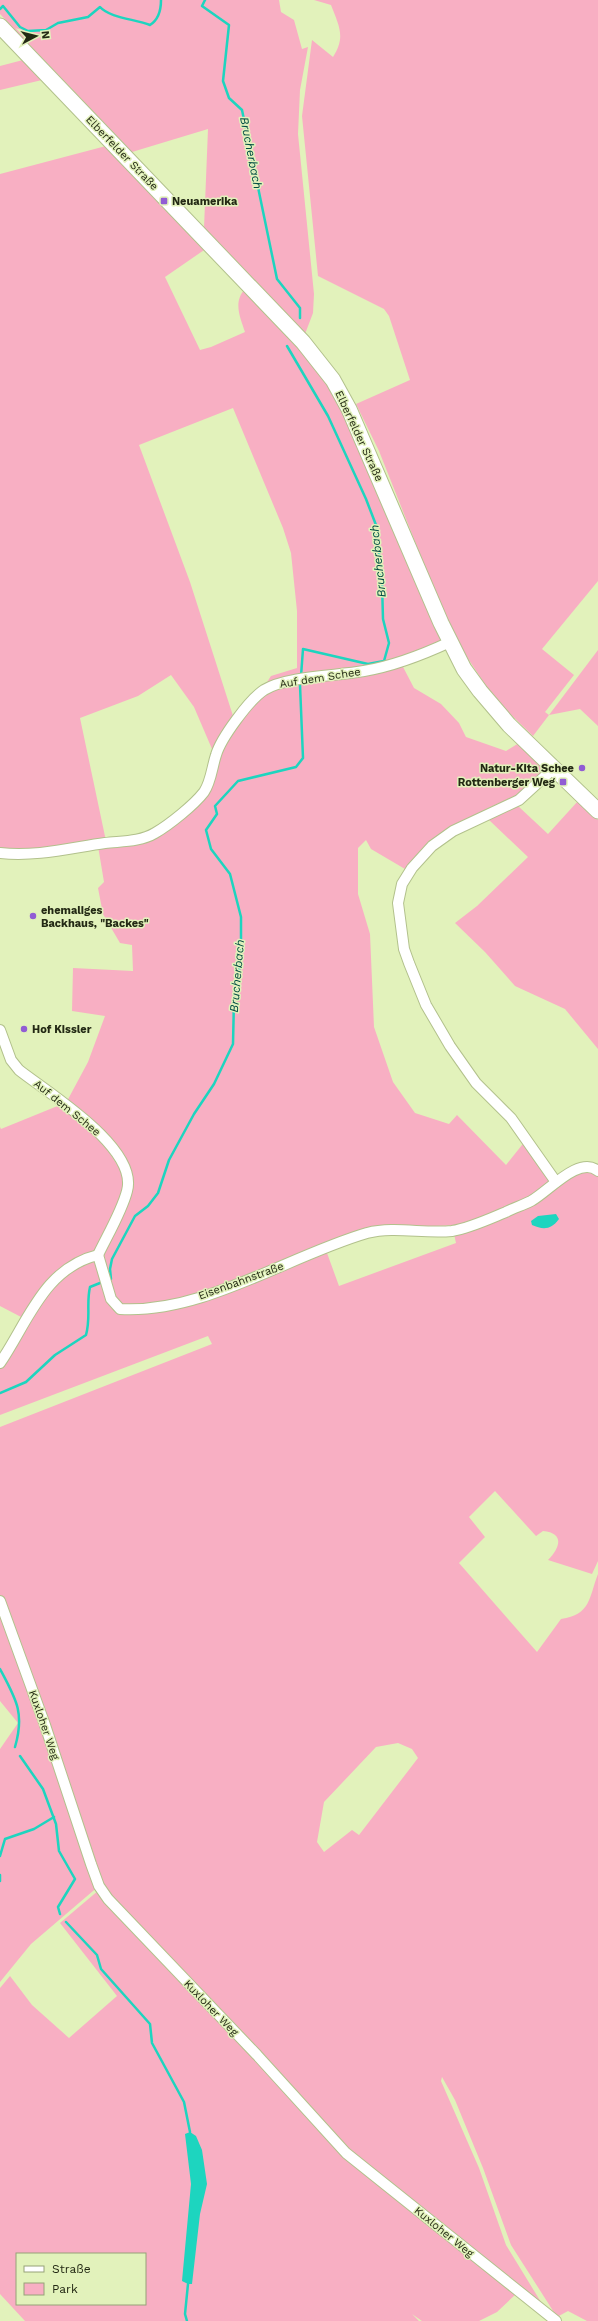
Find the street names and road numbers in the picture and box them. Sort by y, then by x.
street label: Elberfelder Straße [83,113,161,193]
street label: Elberfelder Straße [332,389,386,483]
street label: Auf dem Schee [279,665,361,691]
street label: Auf dem Schee [31,1077,103,1139]
street label: Eisenbahnstraße [197,1260,285,1302]
street label: Kuxloher Weg [26,1688,62,1762]
street label: Kuxloher Weg [181,1977,241,2039]
street label: Kuxloher Weg [412,2204,477,2260]

